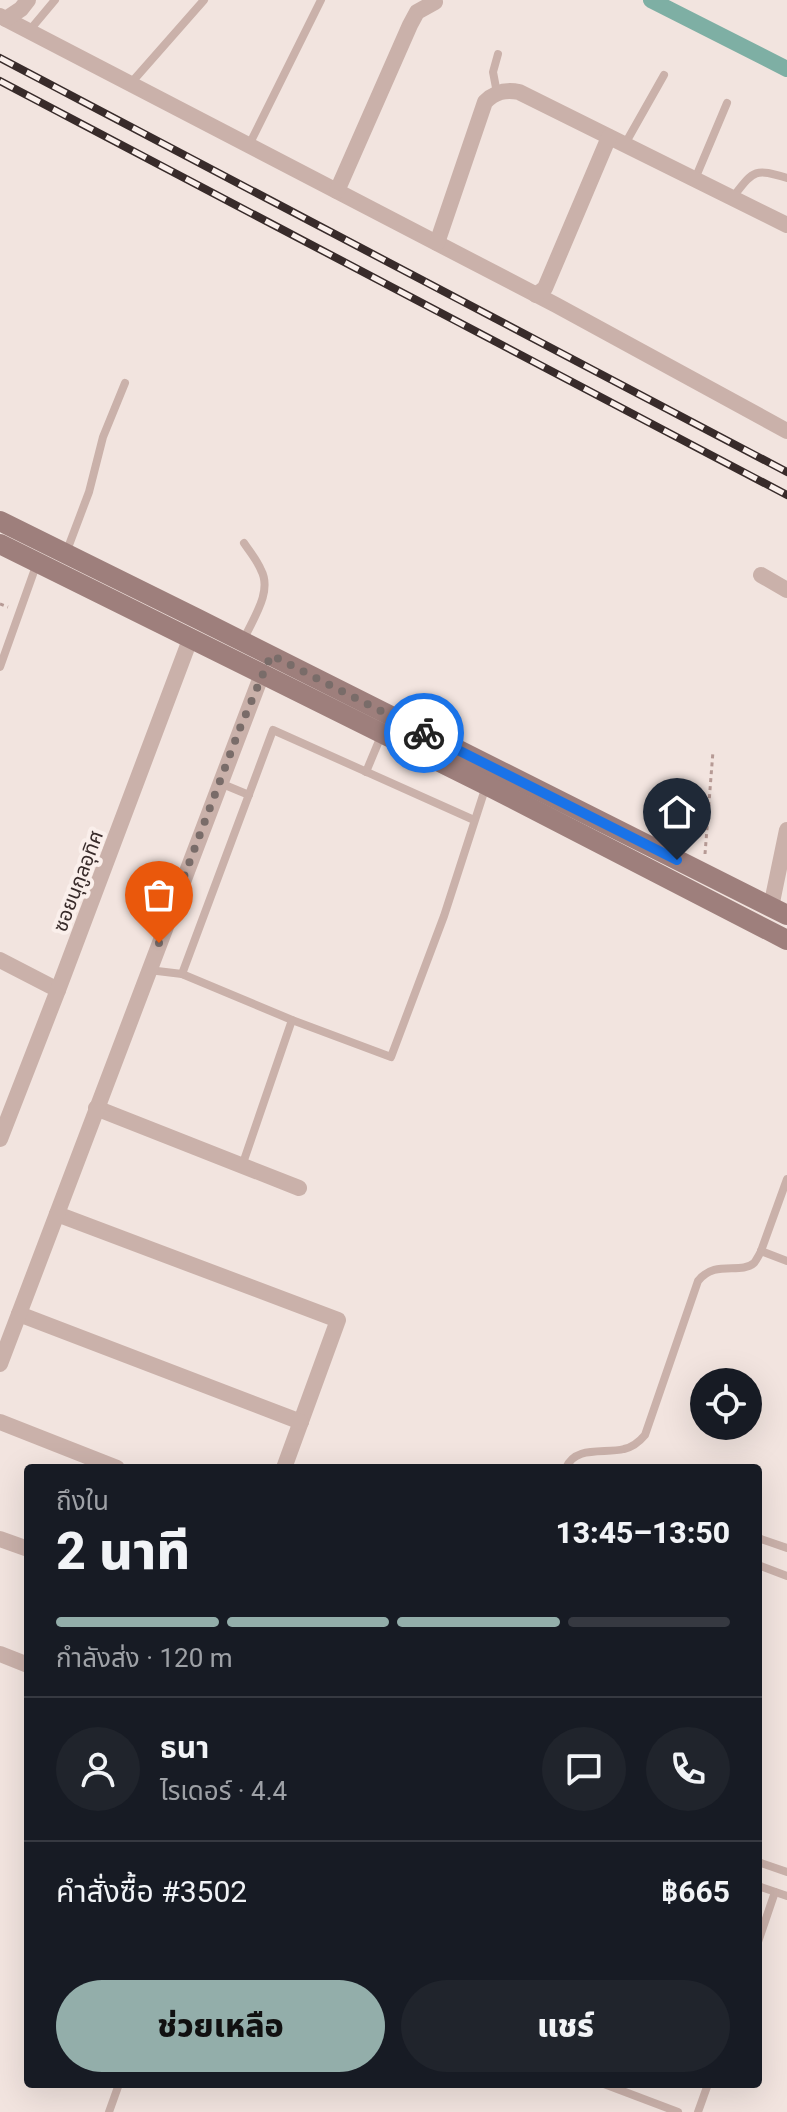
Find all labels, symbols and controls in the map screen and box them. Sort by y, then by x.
courier [384,693,464,773]
icon: bike [402,711,446,755]
pin [643,778,711,860]
icon: home [655,790,699,834]
street label: ซอยนุกูลอุทิศ [48,827,109,935]
pin [125,861,193,943]
icon: bag [137,873,181,917]
map controls [690,1368,762,1440]
button: locate [690,1368,762,1440]
text: ถึงใน [56,1486,109,1516]
text: 13:45–13:50 [555,1515,730,1550]
text: 2 นาที [56,1521,190,1582]
text: กำลังส่ง · 120 m [56,1643,233,1673]
button: person [56,1727,140,1811]
button: chat [542,1727,626,1811]
button: phone [646,1727,730,1811]
text: ธนา [160,1730,209,1765]
text: ไรเดอร์ · 4.4 [160,1776,287,1806]
text: คำสั่งซื้อ #3502 [56,1874,247,1909]
text: ฿665 [661,1874,730,1909]
button: ช่วยเหลือ [56,1980,385,2072]
button: แชร์ [401,1980,730,2072]

